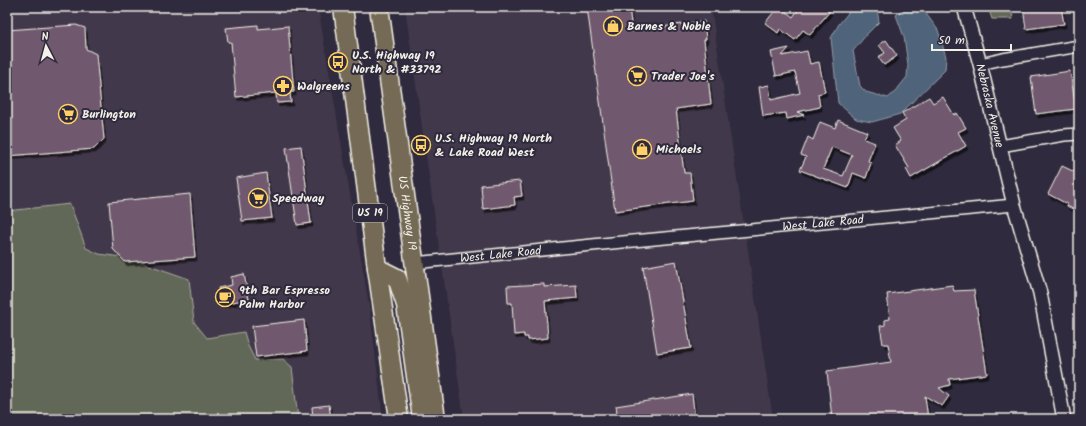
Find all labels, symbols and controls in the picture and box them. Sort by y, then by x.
shop icon: Barnes & Noble [602,15,624,37]
place label: Barnes & Noble [627,17,711,36]
north arrow [26,26,66,66]
scale bar [932,26,1011,52]
text: N [41,28,50,46]
text: 50 m [938,31,965,50]
place label: U.S. Highway 19 North & #33792 [352,46,441,79]
bus stop icon: U.S. Highway 19 North & #33792 [327,51,349,73]
street label: Nebraska Avenue [971,62,1009,150]
supermarket icon: Trader Joe's [626,65,648,87]
place label: Trader Joe's [651,67,715,86]
pharmacy icon: Walgreens [272,75,294,97]
place label: Walgreens [297,77,350,96]
supermarket icon: Burlington [57,103,79,125]
place label: Burlington [82,105,136,124]
place label: U.S. Highway 19 North & Lake Road West [435,129,552,162]
bus stop icon: U.S. Highway 19 North & Lake Road West [410,134,432,156]
shop icon: Michaels [631,138,653,160]
place label: Michaels [656,140,702,159]
street label: US Highway 19 [393,174,422,252]
supermarket icon: Speedway [247,187,269,209]
place label: Speedway [272,189,325,208]
road number: US 19 [353,204,387,222]
street label: West Lake Road [782,210,866,236]
street label: West Lake Road [459,241,543,268]
place label: 9th Bar Espresso Palm Harbor [239,281,331,314]
cafe icon: 9th Bar Espresso Palm Harbor [214,286,236,308]

